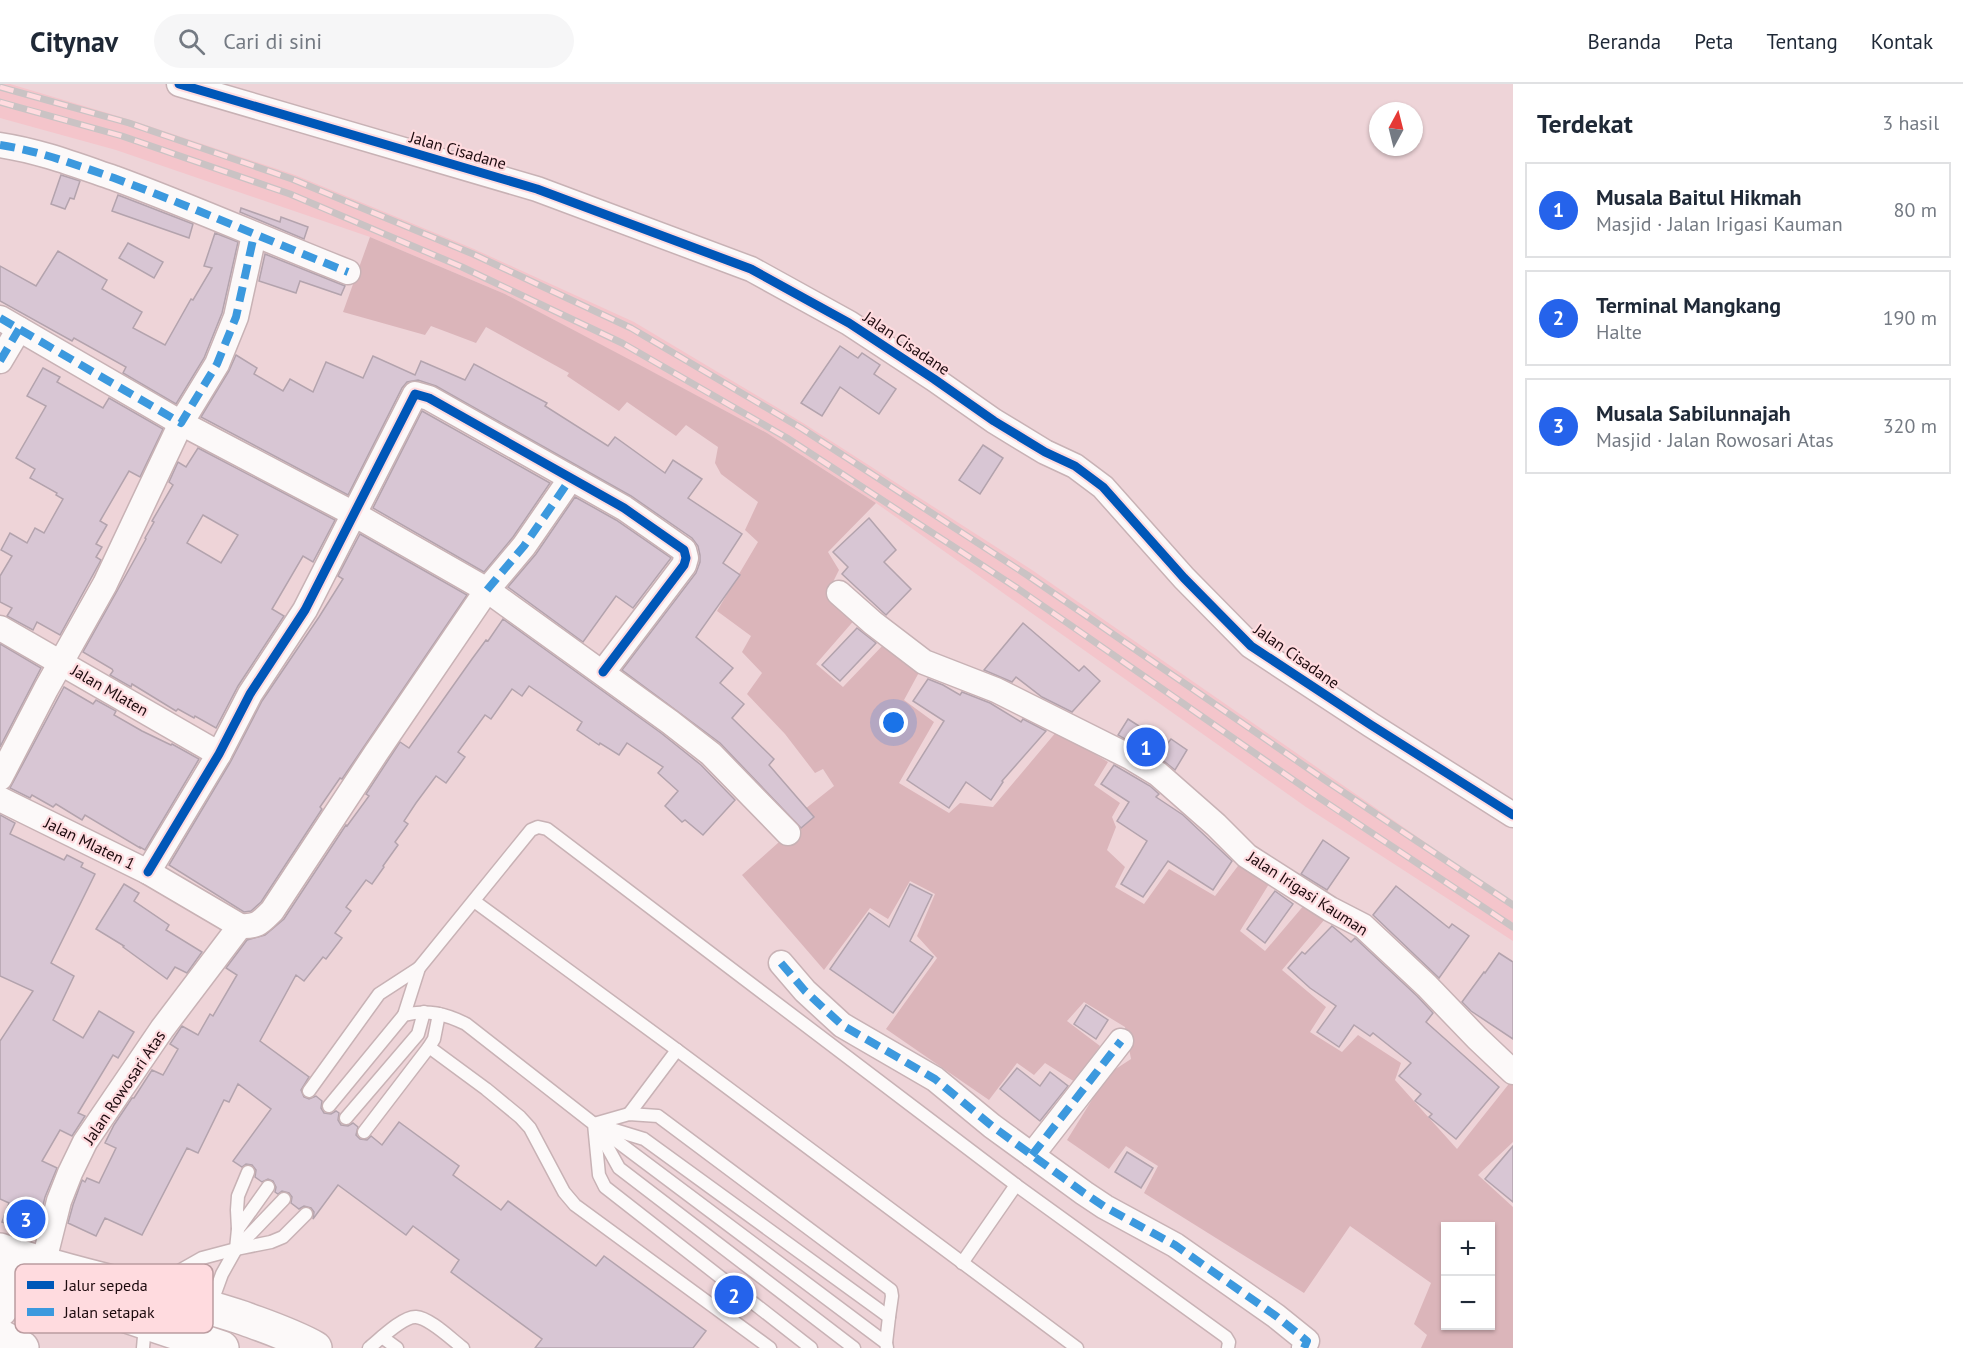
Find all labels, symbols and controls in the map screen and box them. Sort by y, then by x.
search box [154,14,574,68]
text: Citynav [30,23,118,60]
icon: search [175,25,208,58]
text: Cari di sini [223,27,322,55]
text: Beranda [1588,28,1661,55]
text: Peta [1694,28,1733,55]
text: Tentang [1766,28,1838,55]
text: Kontak [1871,28,1933,55]
north arrow [1369,102,1423,156]
text: Terdekat [1537,107,1633,140]
text: 3 hasil [1882,110,1939,136]
street label: Jalan Cisadane [406,126,509,173]
text: Musala Baitul Hikmah [1596,183,1802,211]
text: 1 [1553,197,1564,223]
text: 80 m [1894,197,1937,223]
text: Masjid · Jalan Irigasi Kauman [1596,211,1843,237]
text: Terminal Mangkang [1596,291,1781,319]
text: 2 [1553,305,1564,331]
text: 190 m [1883,305,1937,331]
street label: Jalan Cisadane [859,306,954,379]
text: Halte [1596,319,1642,345]
text: Musala Sabilunnajah [1596,399,1791,427]
text: 3 [1553,413,1564,439]
text: 320 m [1883,413,1937,439]
text: Masjid · Jalan Rowosari Atas [1596,427,1834,453]
street label: Jalan Cisadane [1250,619,1344,693]
street label: Jalan Mlaten [67,659,152,720]
your location [879,708,908,737]
pin: 1 [1126,724,1166,770]
street label: Jalan Mlaten 1 [40,812,139,874]
street label: Jalan Irigasi Kauman [1243,846,1372,940]
street label: Jalan Rowosari Atas [78,1026,170,1149]
pin: 3 [6,1196,46,1242]
map controls [1441,1222,1495,1330]
button: + [1441,1222,1495,1276]
legend [15,1264,213,1333]
pin: 2 [714,1272,754,1318]
text: Jalur sepeda [63,1275,148,1295]
button: − [1441,1276,1495,1330]
text: Jalan setapak [63,1302,155,1322]

